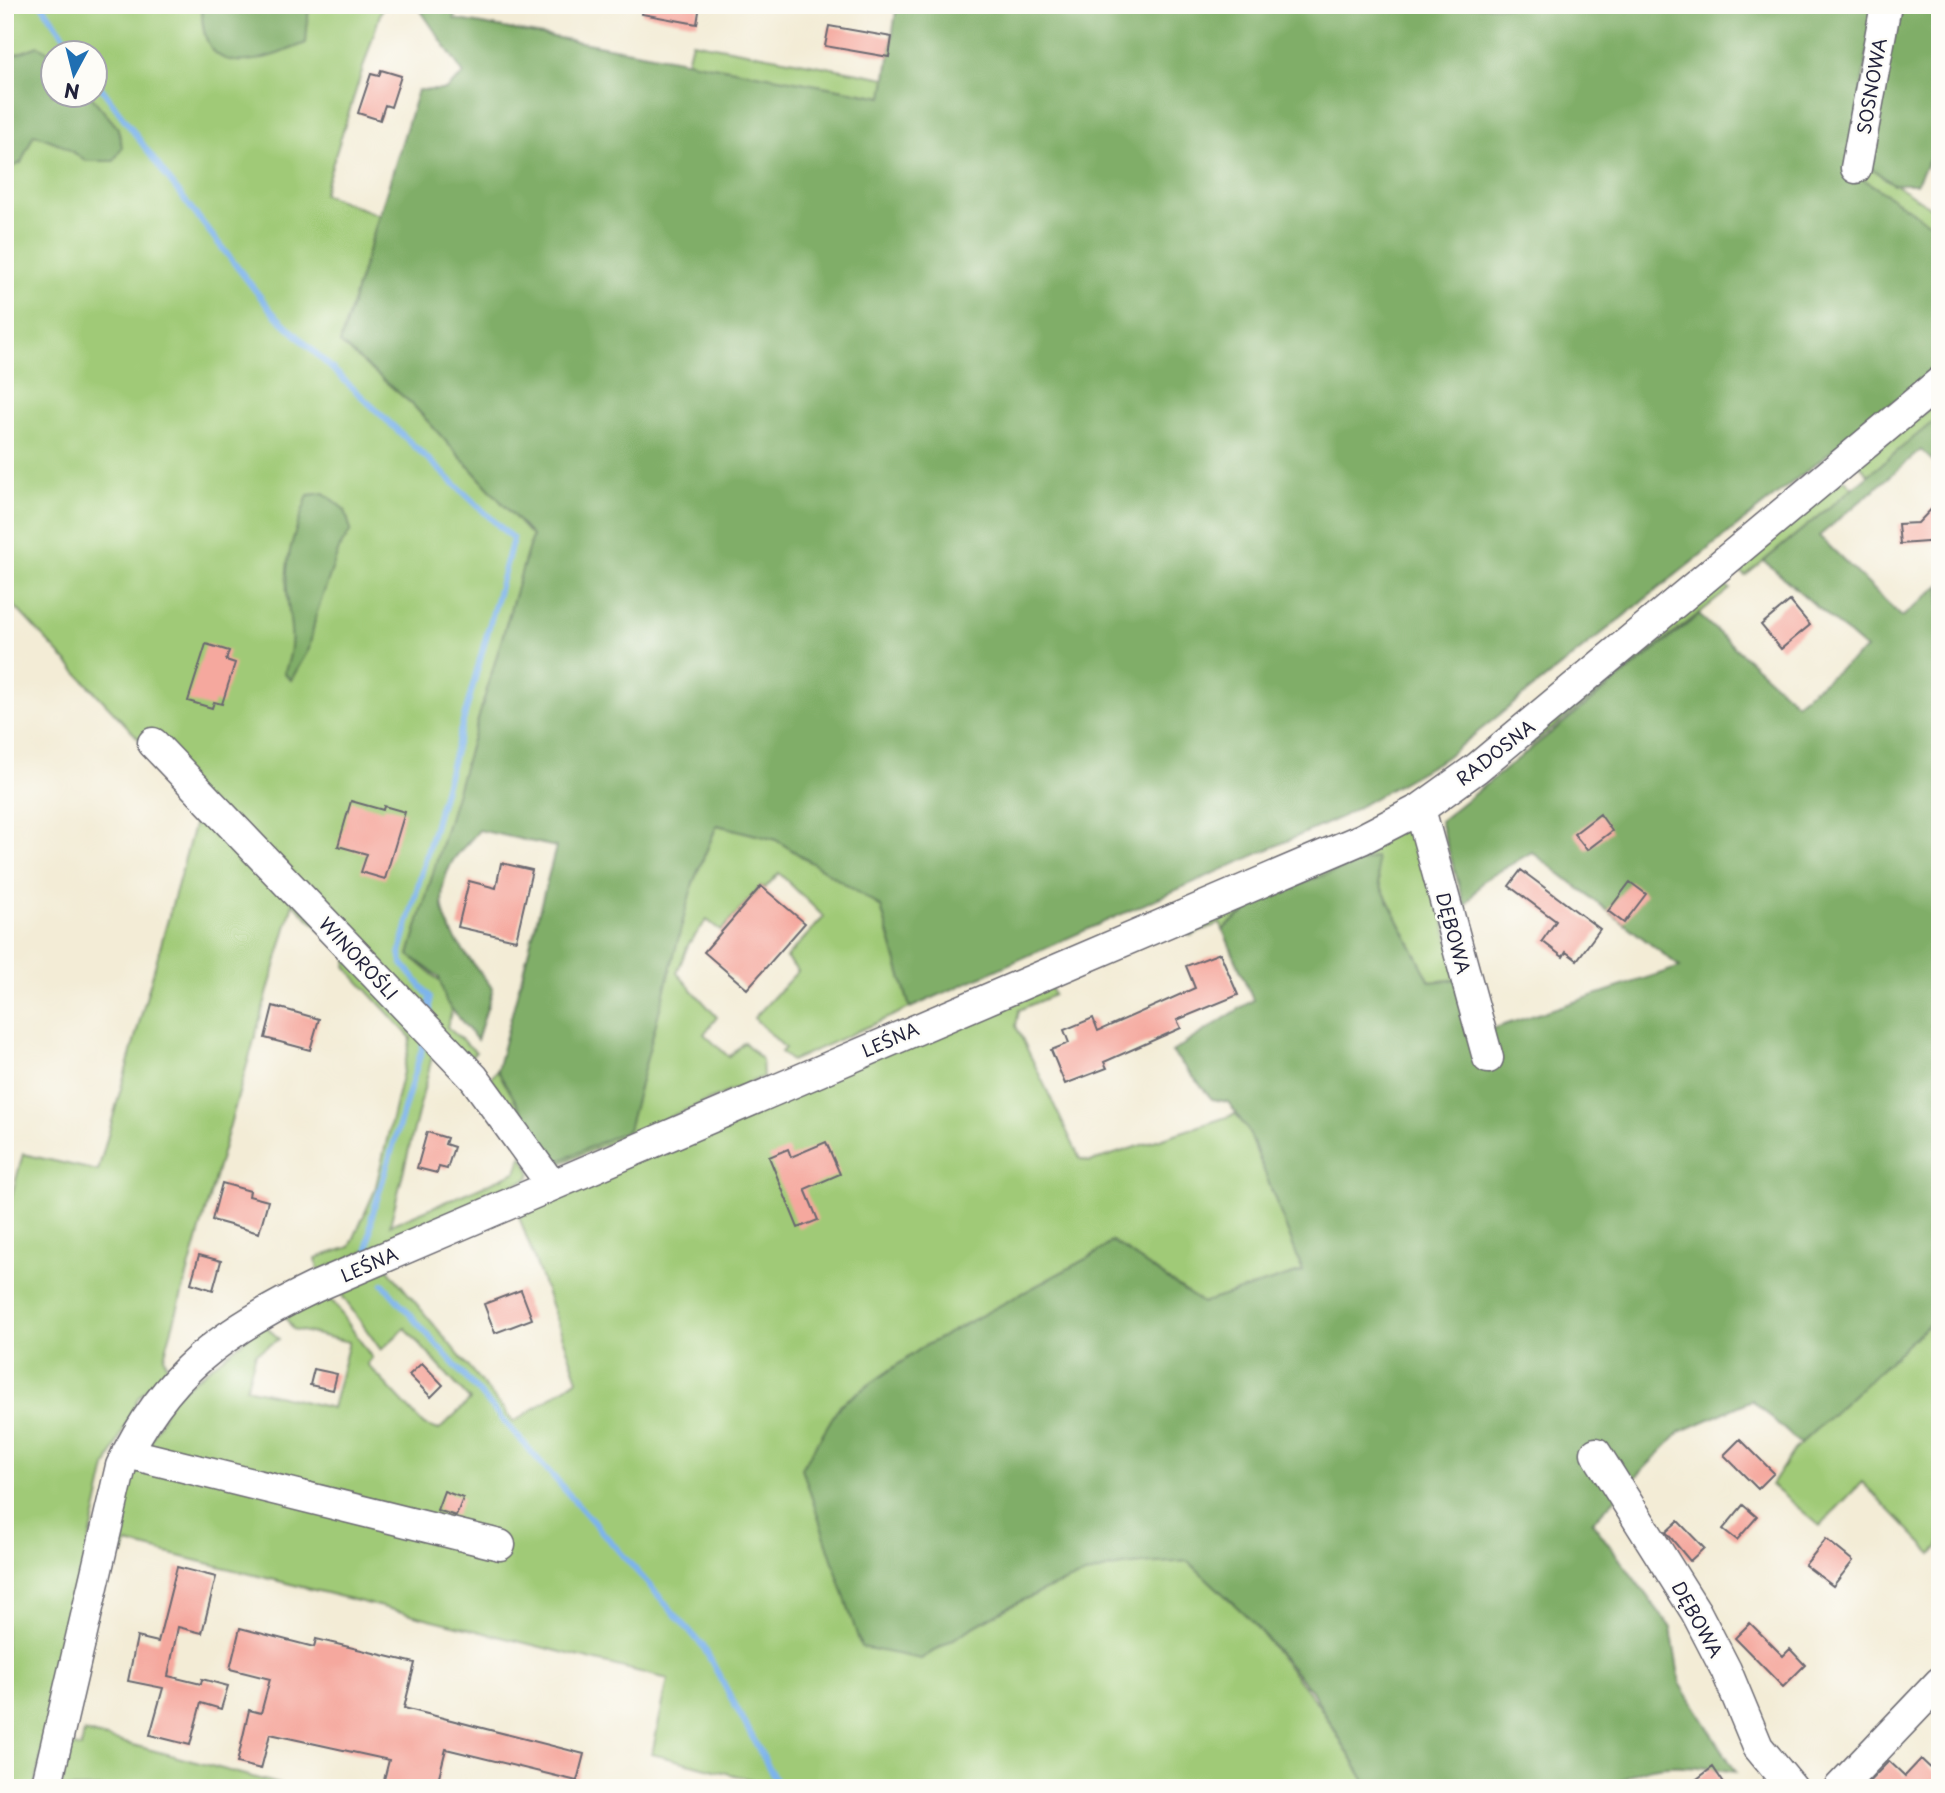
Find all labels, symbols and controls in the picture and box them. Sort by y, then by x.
street label: SOSNOWA [1849,36,1893,136]
north arrow [38,38,108,108]
text: N [63,77,81,107]
street label: RADOSNA [1450,713,1540,791]
street label: DĘBOWA [1430,889,1478,977]
street label: WINOROŚLI [313,910,405,1006]
street label: LEŚNA [857,1014,923,1064]
street label: LEŚNA [336,1239,402,1289]
street label: DĘBOWA [1666,1576,1730,1662]

